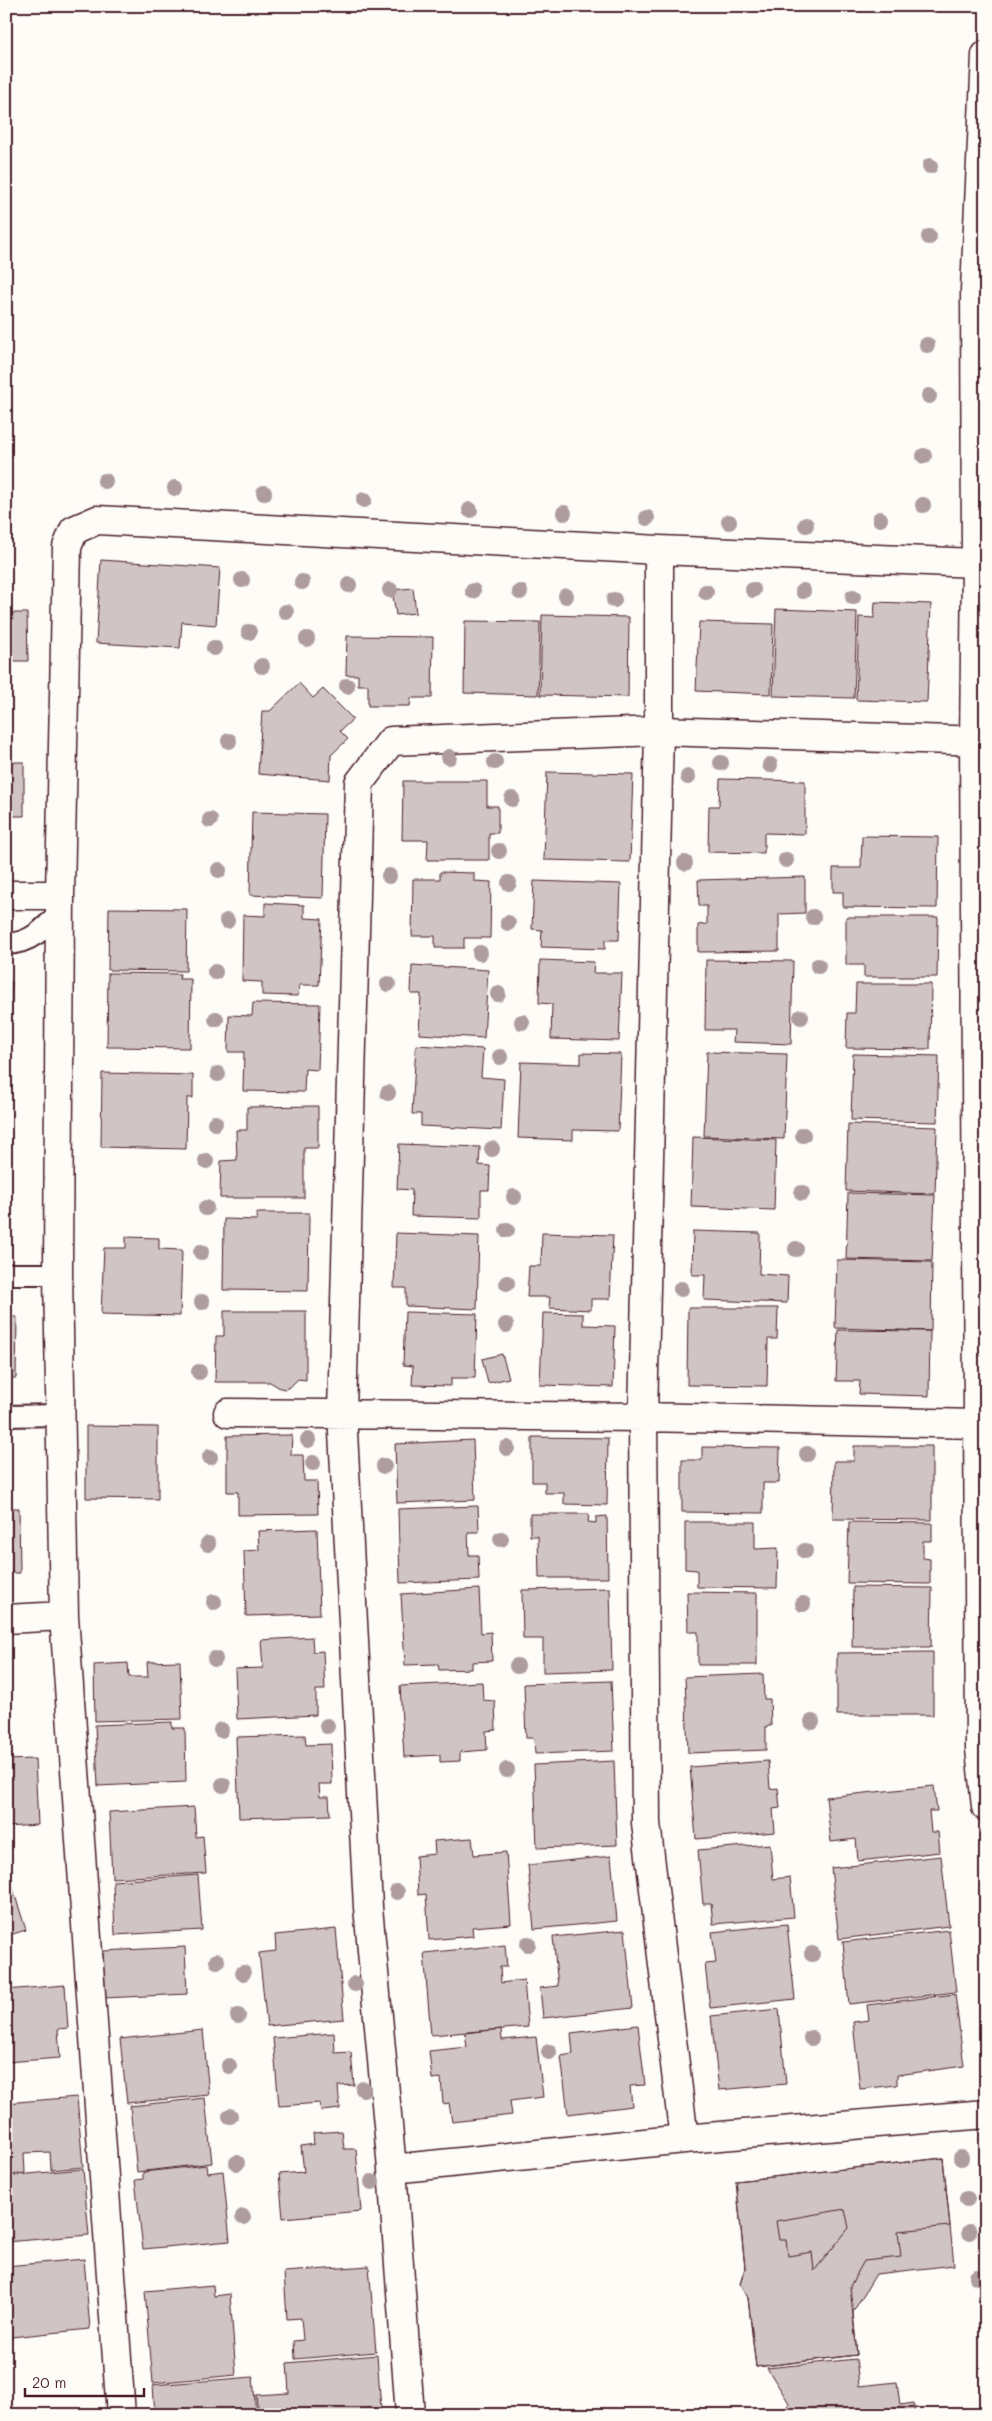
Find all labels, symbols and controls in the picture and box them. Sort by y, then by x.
scale bar [25,2366,144,2398]
text: 20 m [32,2372,66,2392]

